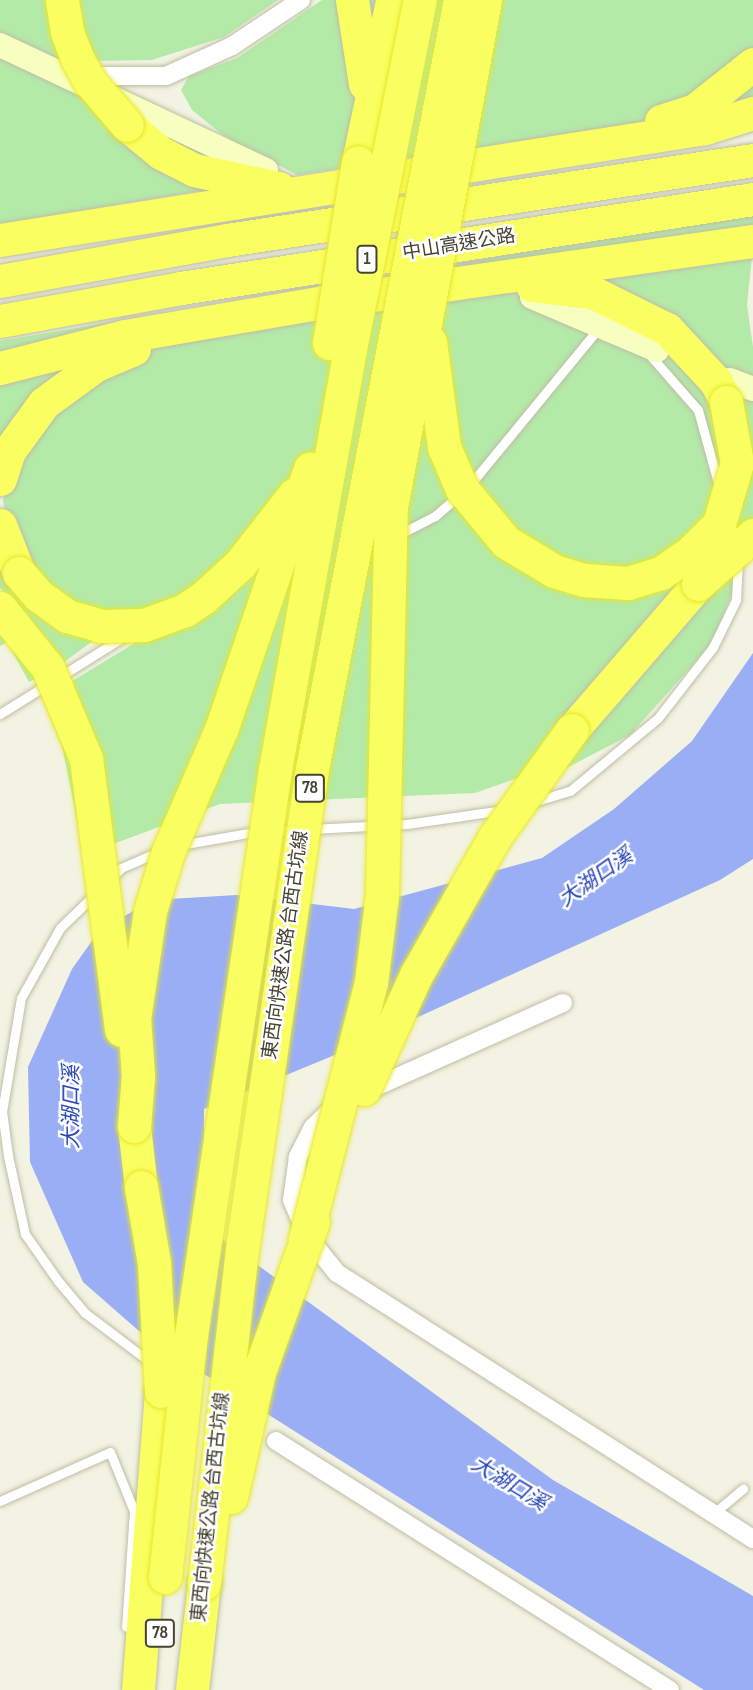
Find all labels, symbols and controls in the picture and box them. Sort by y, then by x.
street label: 中山高速公路 [401,225,517,265]
road number: 1 [355,244,379,274]
road number: 78 [294,774,326,802]
street label: 東西向快速公路 台西古坑線 [259,829,313,1061]
water label: 大湖口溪 [554,844,638,912]
water label: 大湖口溪 [59,1065,85,1149]
street label: 東西向快速公路 台西古坑線 [188,1391,234,1623]
water label: 大湖口溪 [467,1452,551,1516]
road number: 78 [144,1618,176,1648]

